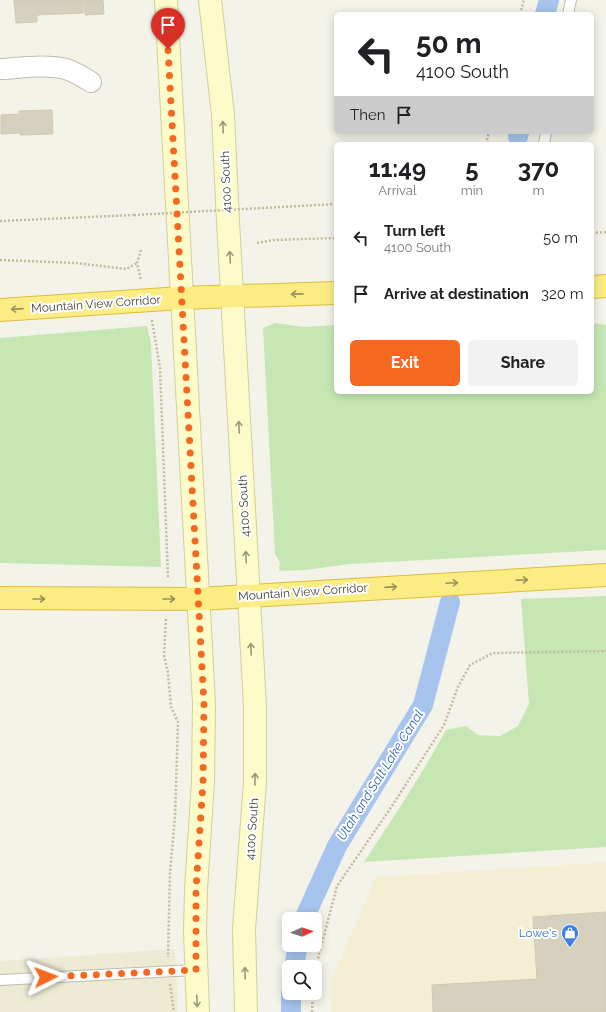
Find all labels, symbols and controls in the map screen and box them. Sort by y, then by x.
pin [151,8,185,49]
icon: arrive [157,14,179,36]
text: 50 m [416,27,482,60]
icon: left [350,28,402,80]
text: 4100 South [416,61,509,82]
icon: arrive [393,104,415,126]
text: Then [350,106,385,124]
one-way arrow [220,121,227,134]
street label: 4100 South [218,151,234,213]
text: 11:49 [369,154,426,183]
text: 5 [465,154,479,183]
text: 370 [518,154,559,183]
text: Arrival [378,183,416,198]
text: min [461,183,483,198]
text: m [533,183,545,198]
text: Turn left [384,222,445,240]
icon: left [350,227,372,249]
text: 50 m [543,229,578,247]
text: 4100 South [384,240,451,255]
one-way arrow [226,251,233,264]
icon: arrive [350,283,372,305]
text: Arrive at destination [384,285,529,303]
text: 320 m [541,285,584,303]
one-way arrow [291,291,304,298]
street label: Mountain View Corridor [31,292,162,316]
one-way arrow [10,306,23,313]
button: Exit [350,340,460,386]
button: Share [468,340,578,386]
one-way arrow [236,421,243,434]
street label: 4100 South [235,475,253,537]
one-way arrow [243,551,250,564]
one-way arrow [515,576,528,583]
street label: Mountain View Corridor [238,580,369,604]
one-way arrow [445,580,458,587]
one-way arrow [384,583,397,590]
one-way arrow [32,595,45,603]
one-way arrow [162,595,175,603]
one-way arrow [248,643,255,656]
water label: Utah and Salt Lake Canal [334,707,427,843]
one-way arrow [251,773,259,786]
street label: 4100 South [243,798,261,860]
north arrow [282,912,322,952]
map controls [282,912,322,1000]
shop icon: Lowe's [560,923,580,948]
place label: Lowe's [519,926,557,940]
position arrow [25,956,67,998]
button: search [282,960,322,1000]
one-way arrow [241,967,249,980]
one-way arrow [193,994,201,1007]

